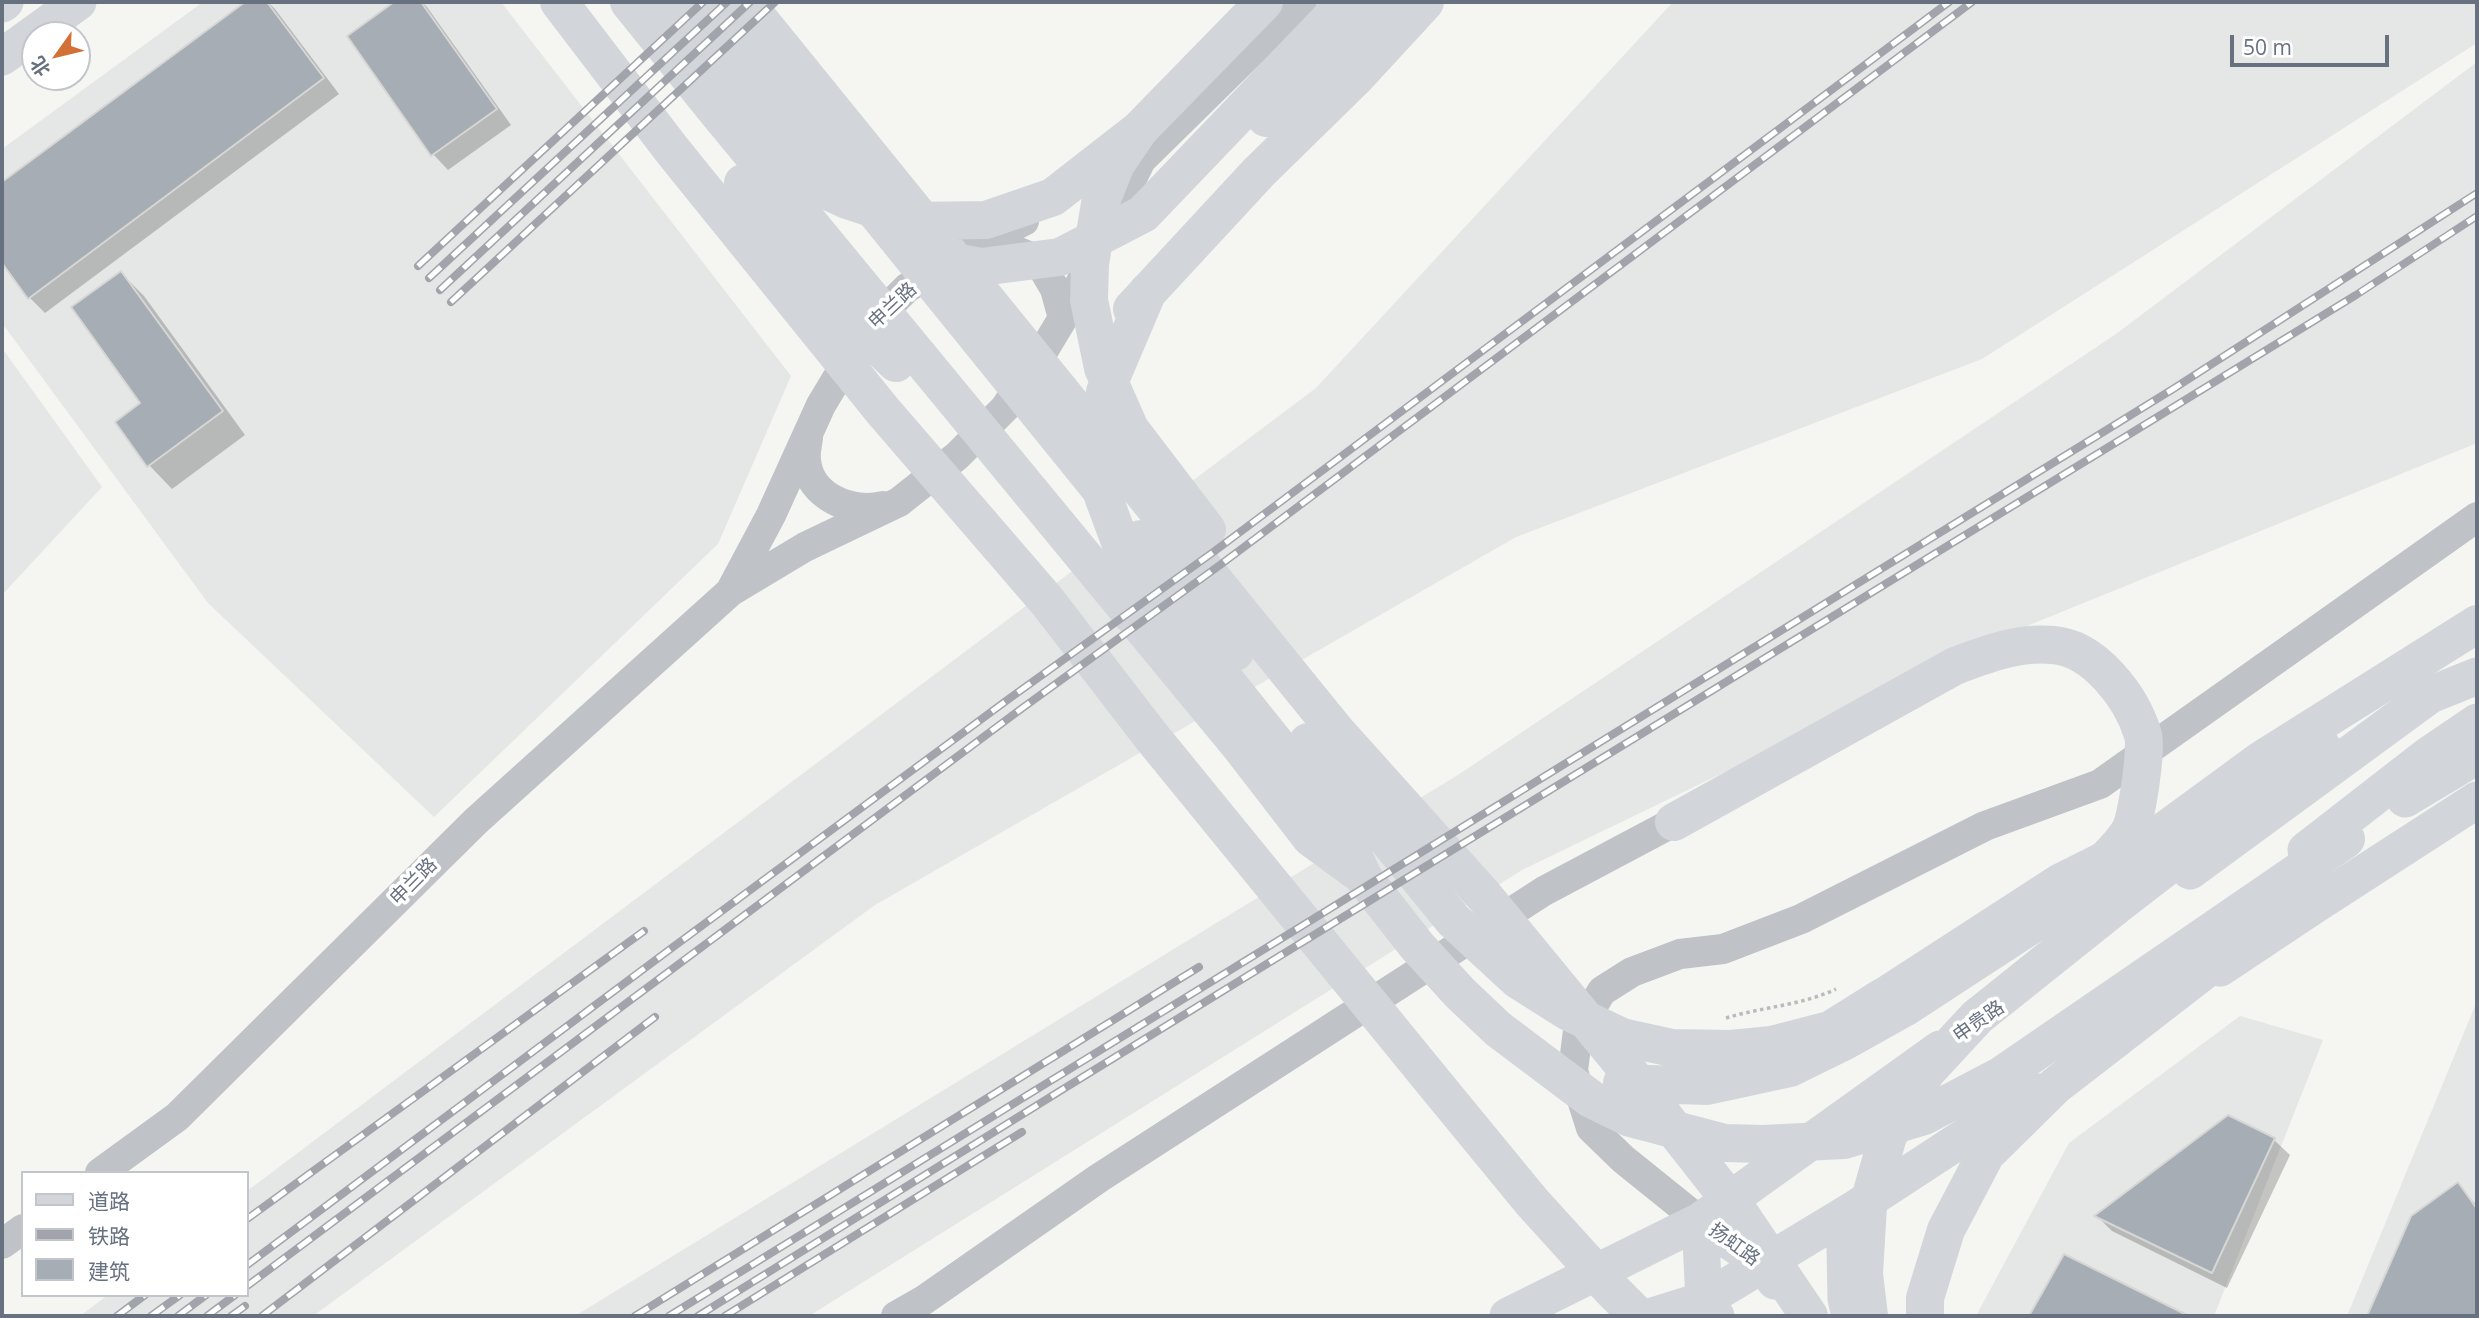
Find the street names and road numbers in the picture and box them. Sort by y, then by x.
street label: 申兰路 [864,278,922,334]
street label: 申兰路 [386,854,442,910]
street label: 申贵路 [1949,996,2009,1048]
street label: 扬虹路 [1704,1219,1764,1271]

